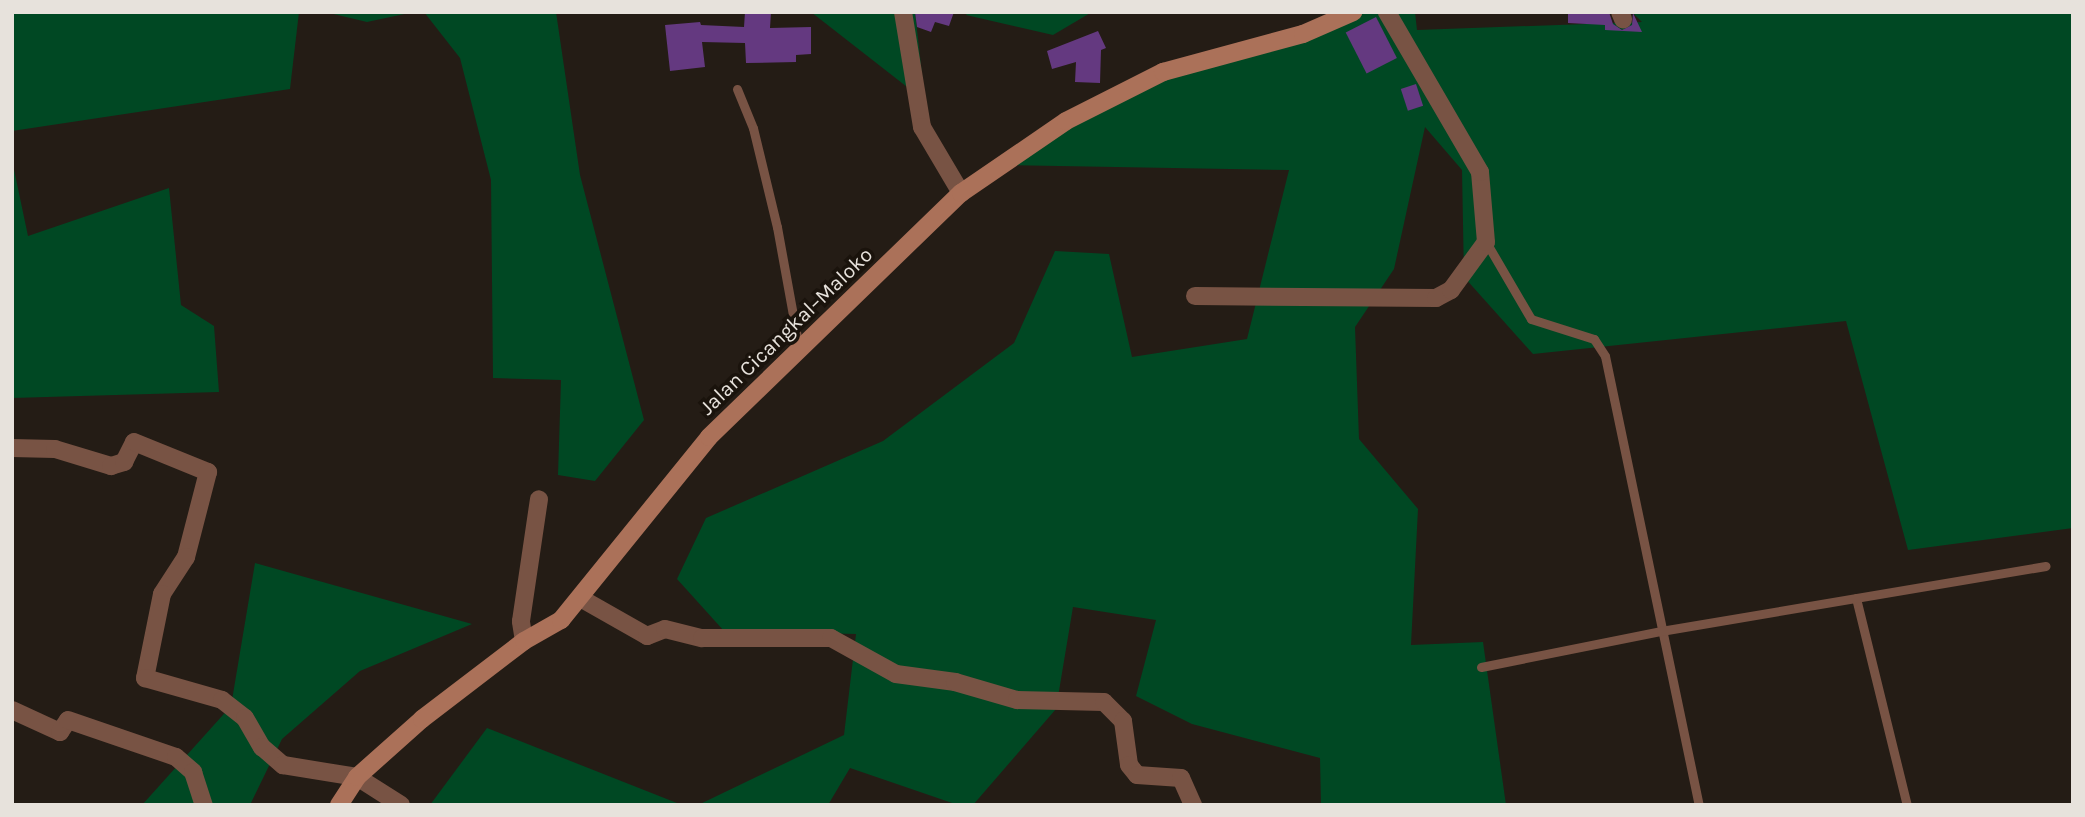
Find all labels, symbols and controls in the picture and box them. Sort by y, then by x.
street label: Jalan Cicangkal–Maloko [694,242,878,420]

